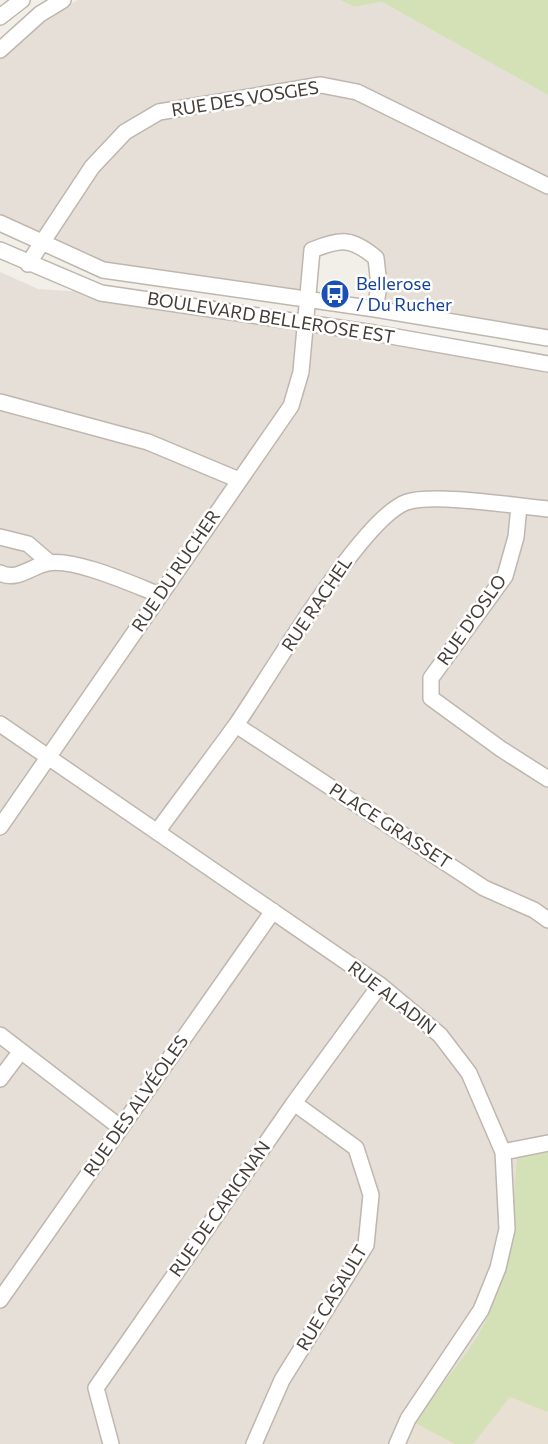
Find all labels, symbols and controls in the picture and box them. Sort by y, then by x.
street label: RUE DES VOSGES [170,76,320,120]
place label: Bellerose / Du Rucher [356,272,452,315]
bus stop icon: Bellerose / Du Rucher [319,278,351,310]
street label: BOULEVARD BELLEROSE EST [146,287,396,347]
street label: RUE DU RUCHER [126,505,224,636]
street label: RUE RACHEL [276,552,356,655]
street label: RUE D'OSLO [432,570,511,669]
street label: PLACE GRASSET [325,778,456,873]
street label: RUE ALADIN [344,956,441,1039]
street label: RUE DES ALVÉOLES [78,1031,192,1180]
street label: RUE DE CARIGNAN [164,1136,274,1281]
street label: RUE CASAULT [291,1241,371,1354]

